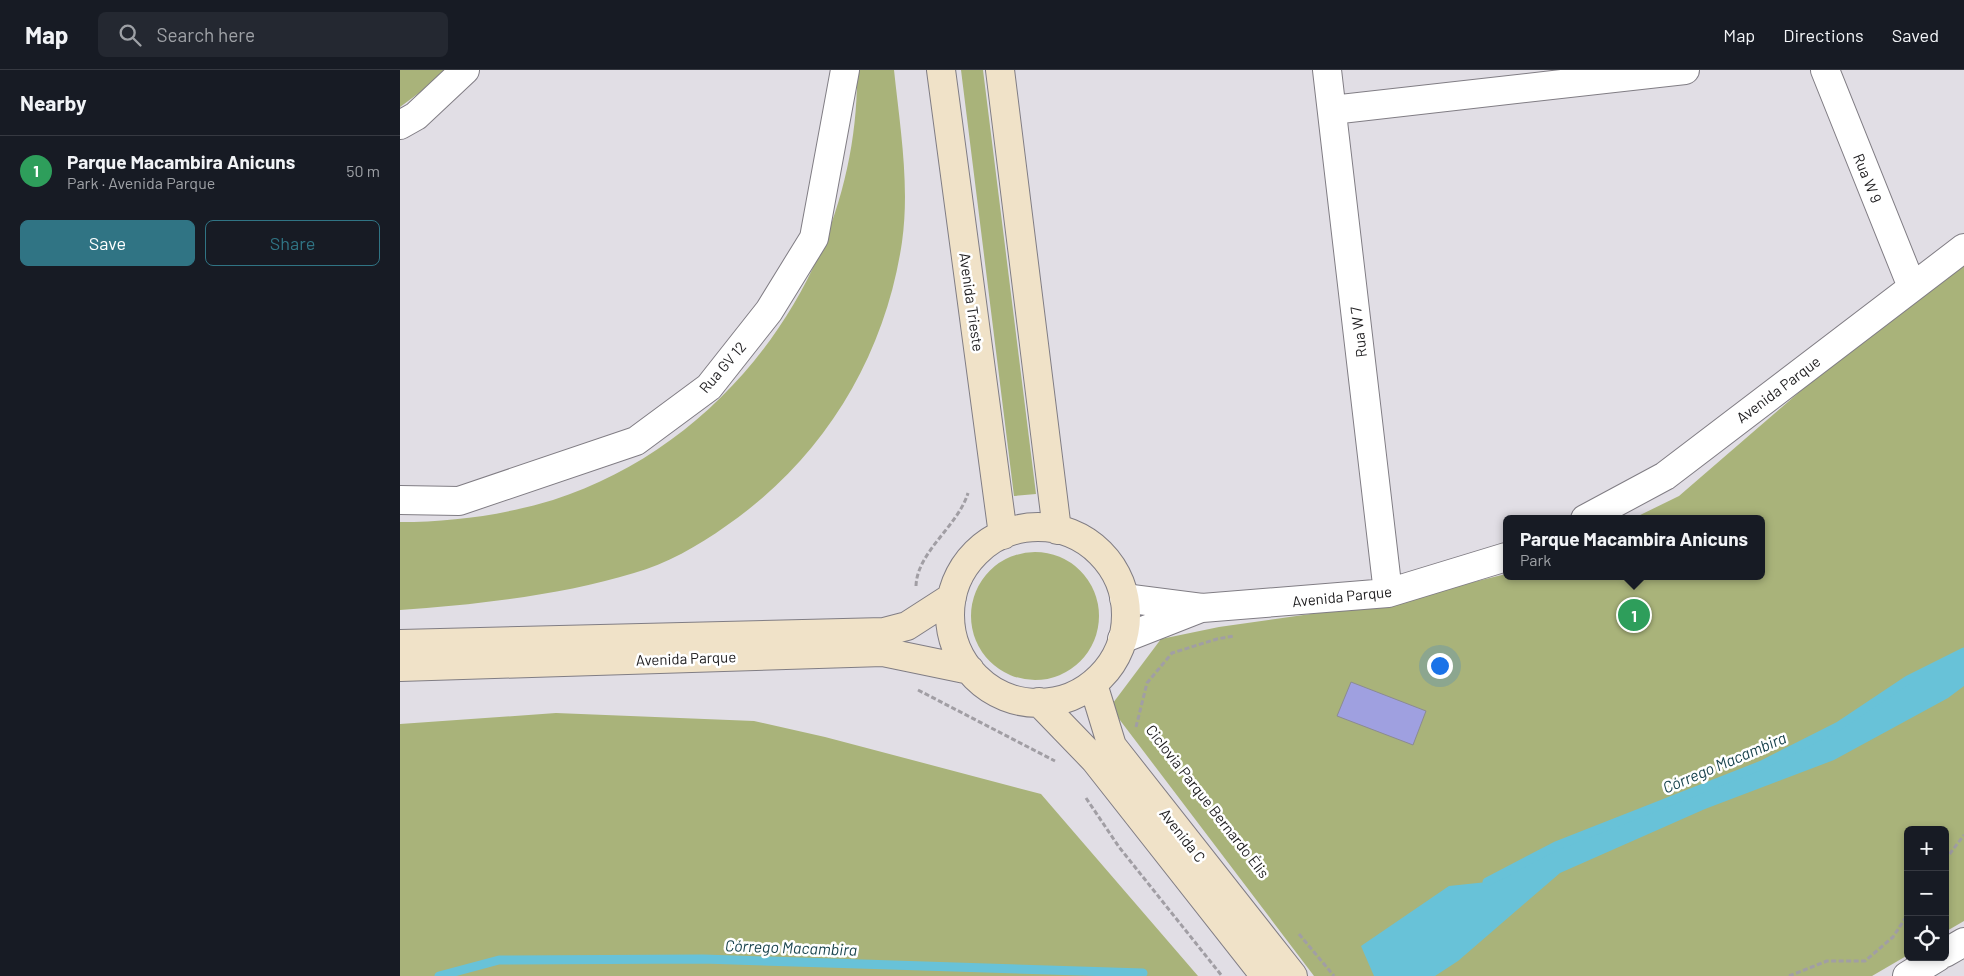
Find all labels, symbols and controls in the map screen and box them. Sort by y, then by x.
search box [98,12,448,57]
text: Map [25,20,68,49]
icon: search [116,21,144,49]
text: Search here [156,23,255,46]
text: Map [1723,24,1755,46]
text: Directions [1783,24,1864,46]
text: Saved [1892,24,1939,46]
text: Nearby [20,90,86,115]
text: Parque Macambira Anicuns [67,150,295,173]
street label: Rua W 9 [1850,151,1886,205]
text: 1 [33,161,39,180]
text: 50 m [346,161,380,180]
text: Park · Avenida Parque [67,173,215,192]
button: Save [20,220,195,266]
button: Share [205,220,380,266]
street label: Avenida Trieste [956,251,988,353]
street label: Rua W 7 [1346,306,1370,358]
street label: Rua GV 12 [695,338,749,396]
street label: Avenida Parque [1732,352,1824,426]
popup [1503,515,1765,580]
text: Parque Macambira Anicuns [1520,527,1748,550]
text: Park [1520,550,1551,569]
street label: Avenida Parque [1291,582,1393,610]
pin: 1 [1618,596,1650,634]
street label: Avenida Parque [636,647,736,669]
your location [1427,653,1453,679]
street label: Ciclovia Parque Bernardo Élis [1143,721,1273,881]
water label: Córrego Macambira [1659,727,1789,797]
street label: Avenida C [1156,804,1210,866]
map controls [1904,826,1949,961]
button: + [1904,826,1949,871]
button: − [1904,871,1949,916]
button: locate [1904,916,1949,961]
water label: Córrego Macambira [725,935,857,959]

